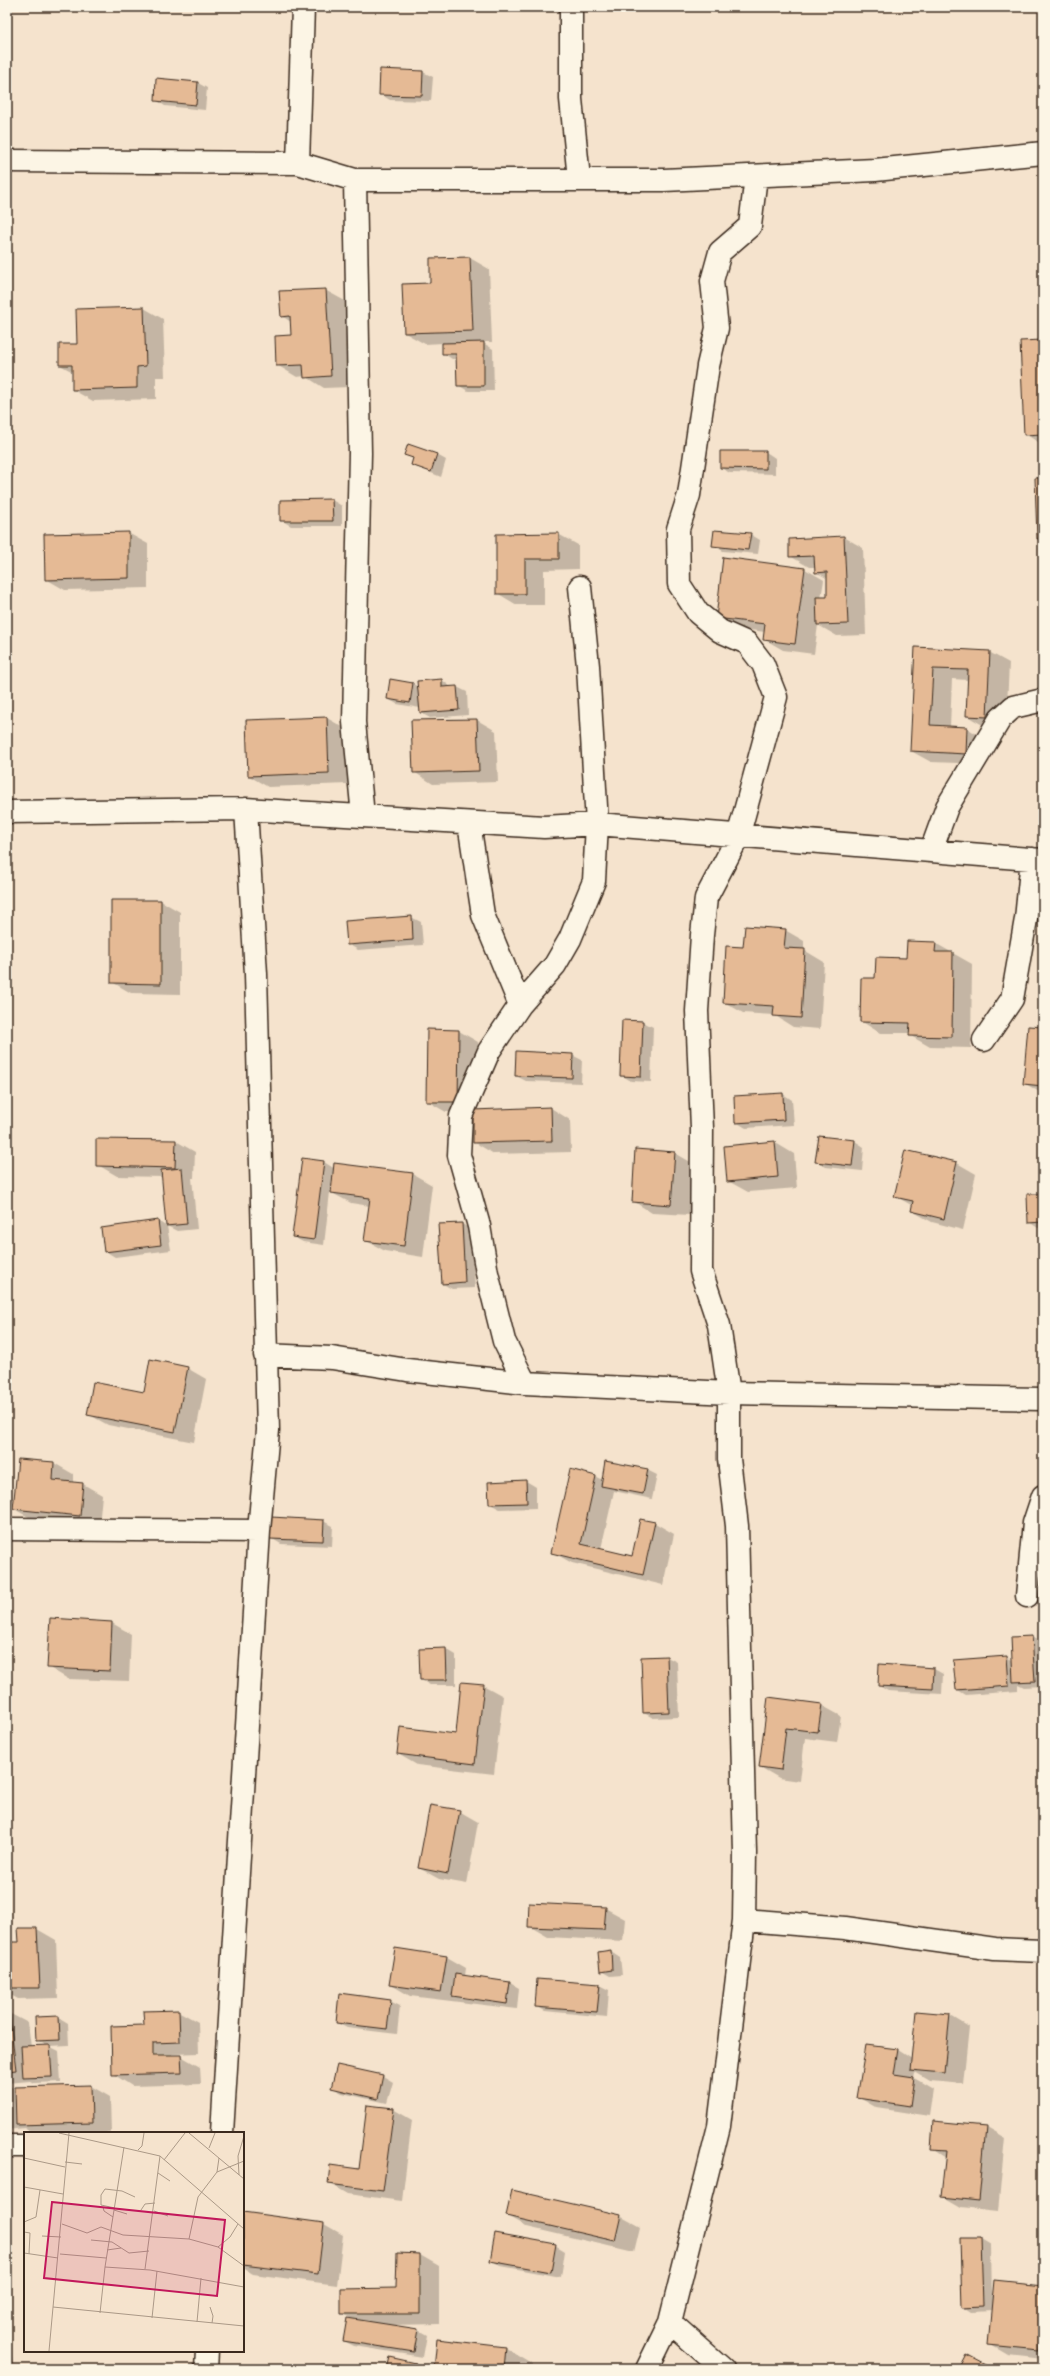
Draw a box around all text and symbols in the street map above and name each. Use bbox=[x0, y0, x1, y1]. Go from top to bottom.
inset map bbox=[24, 2132, 244, 2352]

